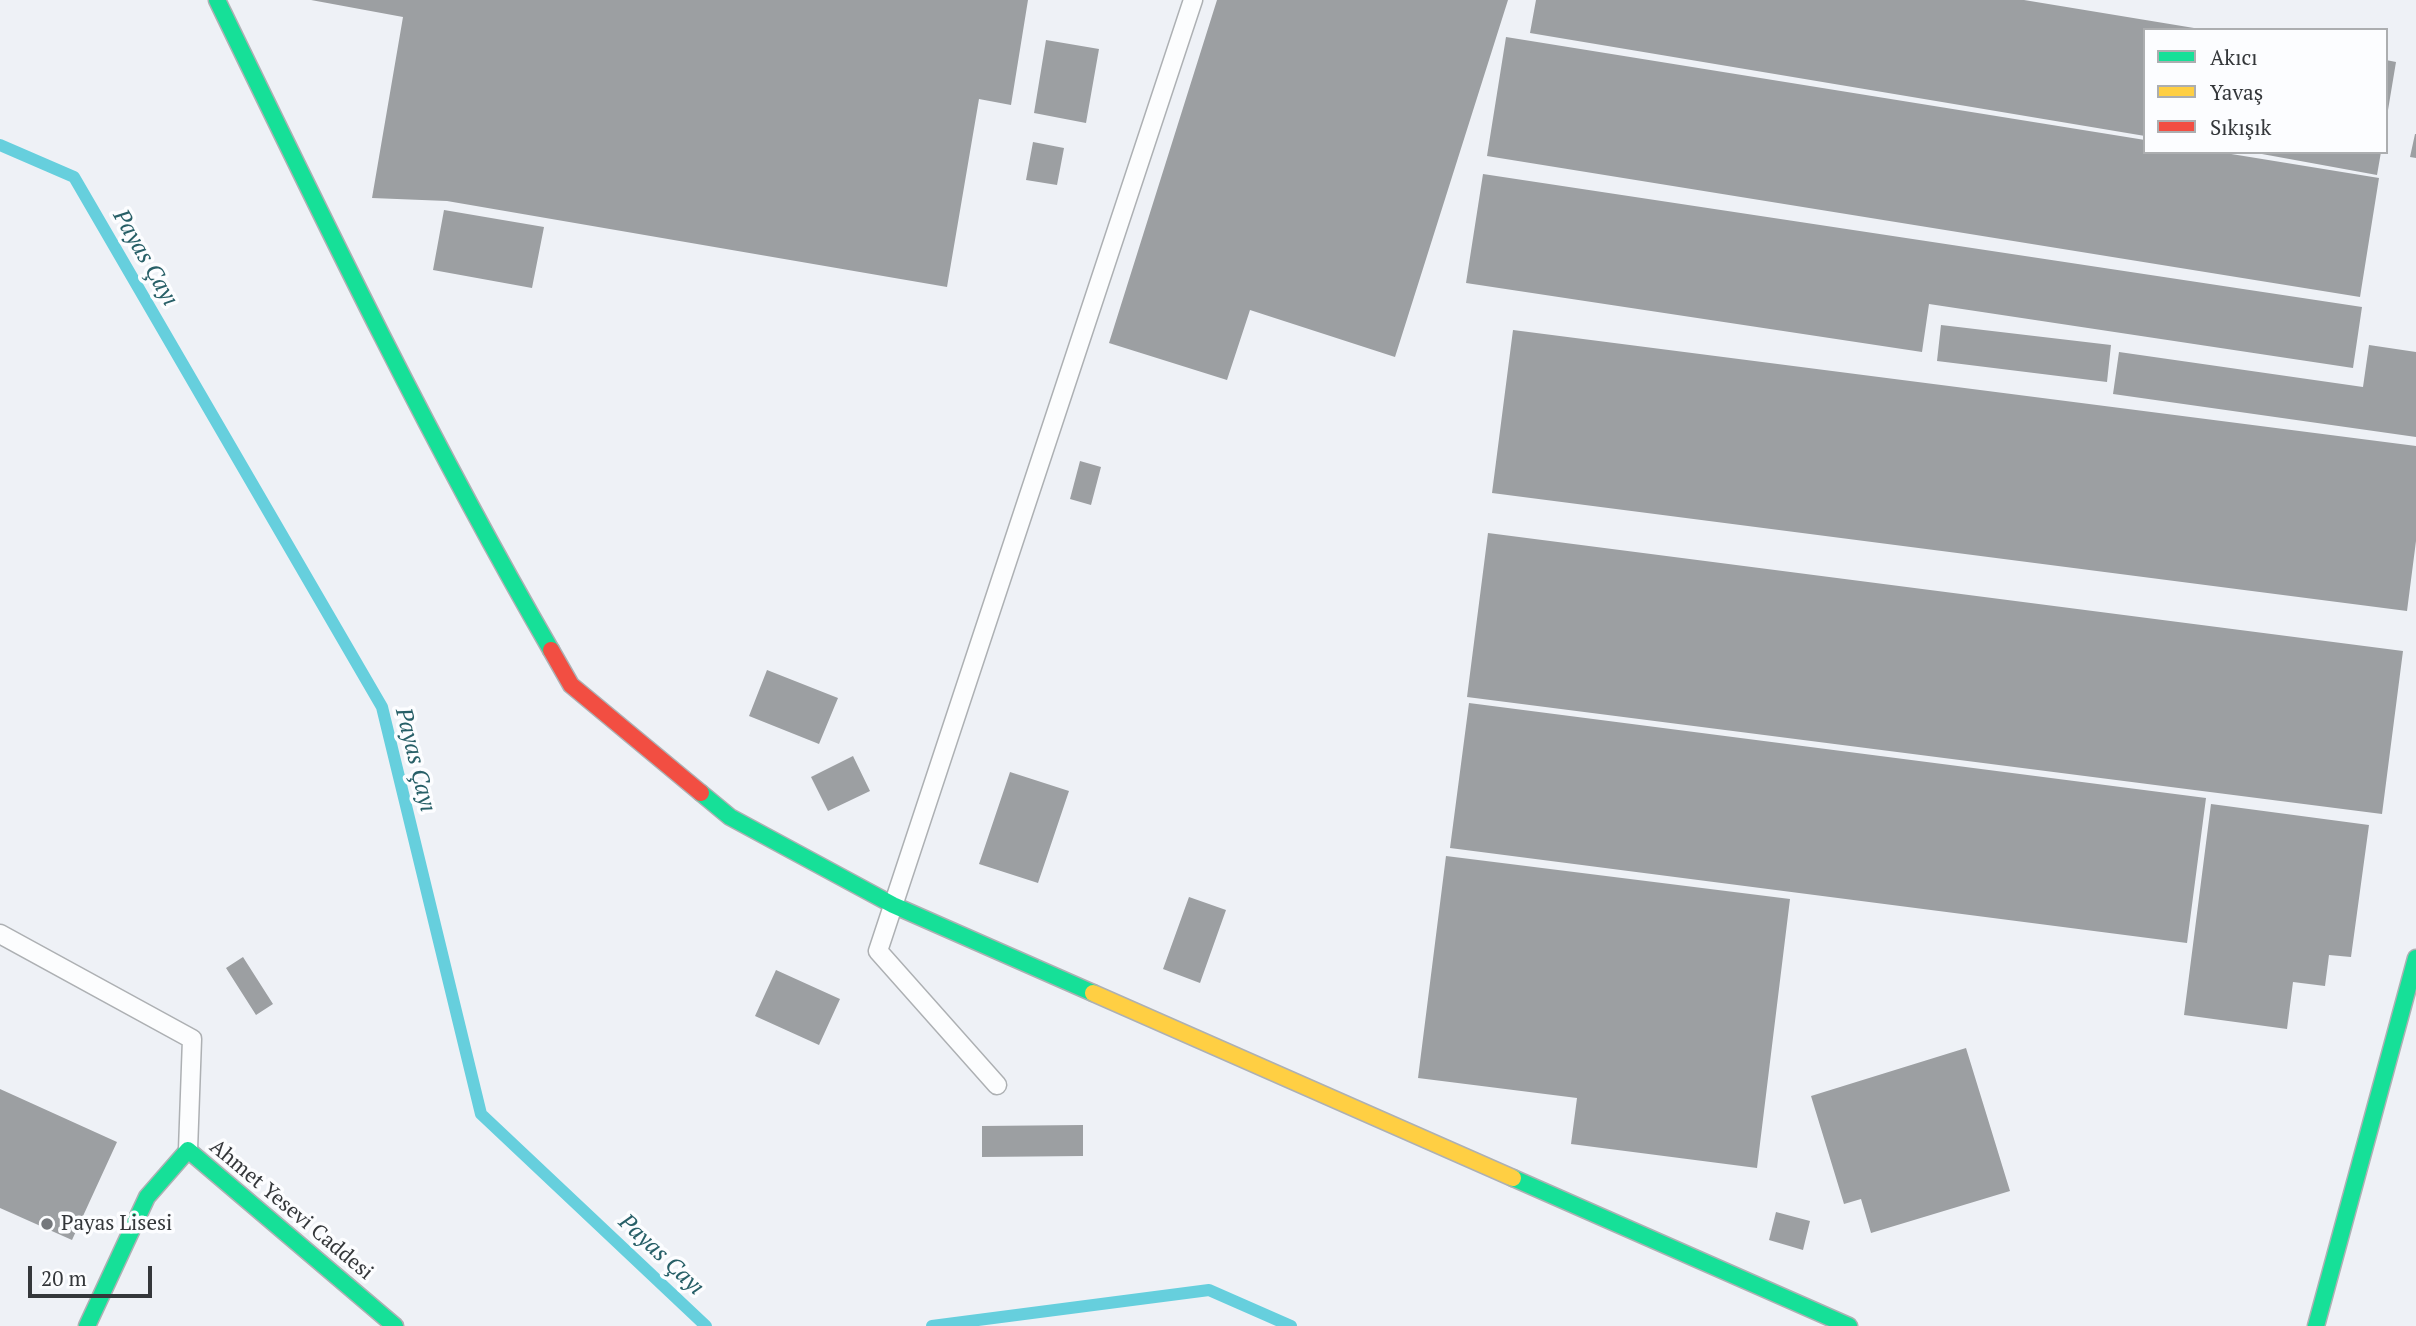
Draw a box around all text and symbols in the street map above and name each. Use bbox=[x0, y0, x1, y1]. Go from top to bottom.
legend bbox=[2143, 28, 2388, 154]
text: Akıcı bbox=[2210, 43, 2258, 71]
text: Yavaş bbox=[2210, 78, 2263, 106]
text: Sıkışık bbox=[2210, 113, 2271, 141]
water label: Payas Çayı bbox=[106, 205, 184, 311]
water label: Payas Çayı bbox=[389, 705, 441, 815]
street label: Ahmet Yesevi Caddesi bbox=[204, 1134, 378, 1286]
water label: Payas Çayı bbox=[613, 1209, 709, 1301]
place label: Payas Lisesi bbox=[61, 1211, 172, 1237]
marker: Payas Lisesi bbox=[39, 1216, 55, 1232]
scale bar bbox=[32, 1252, 156, 1296]
text: 20 m bbox=[41, 1264, 87, 1292]

